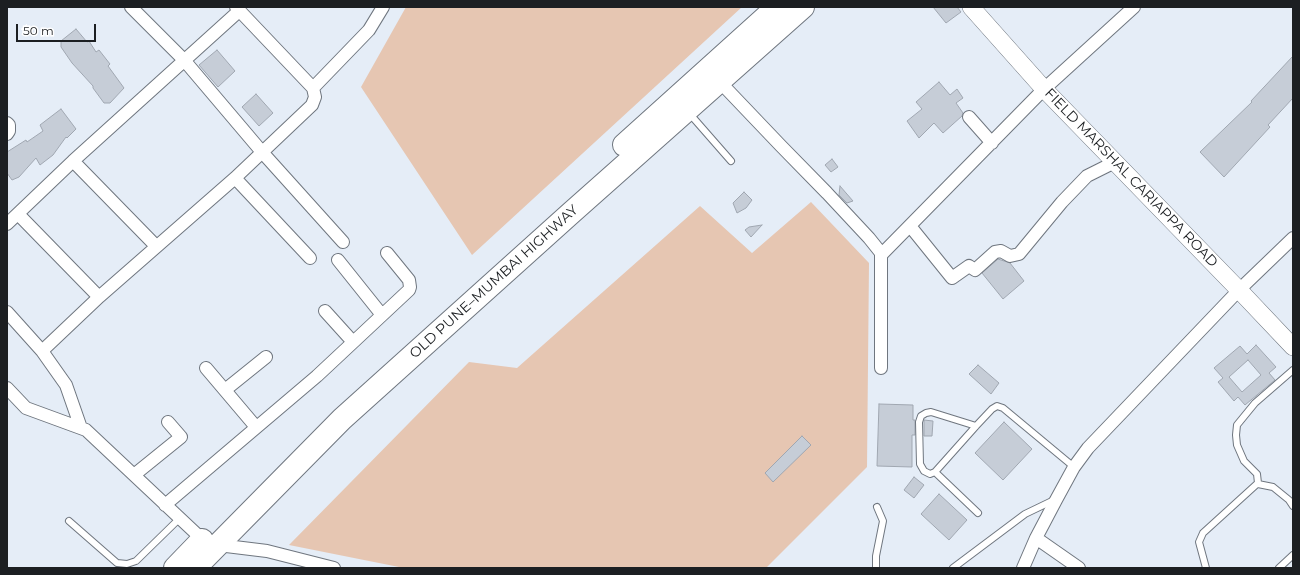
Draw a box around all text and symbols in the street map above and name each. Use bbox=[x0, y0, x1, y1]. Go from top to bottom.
scale bar bbox=[18, 16, 98, 42]
text: 50 m bbox=[23, 23, 54, 38]
street label: FIELD MARSHAL CARIAPPA ROAD bbox=[1041, 85, 1221, 271]
street label: OLD PUNE–MUMBAI HIGHWAY bbox=[406, 202, 582, 362]

